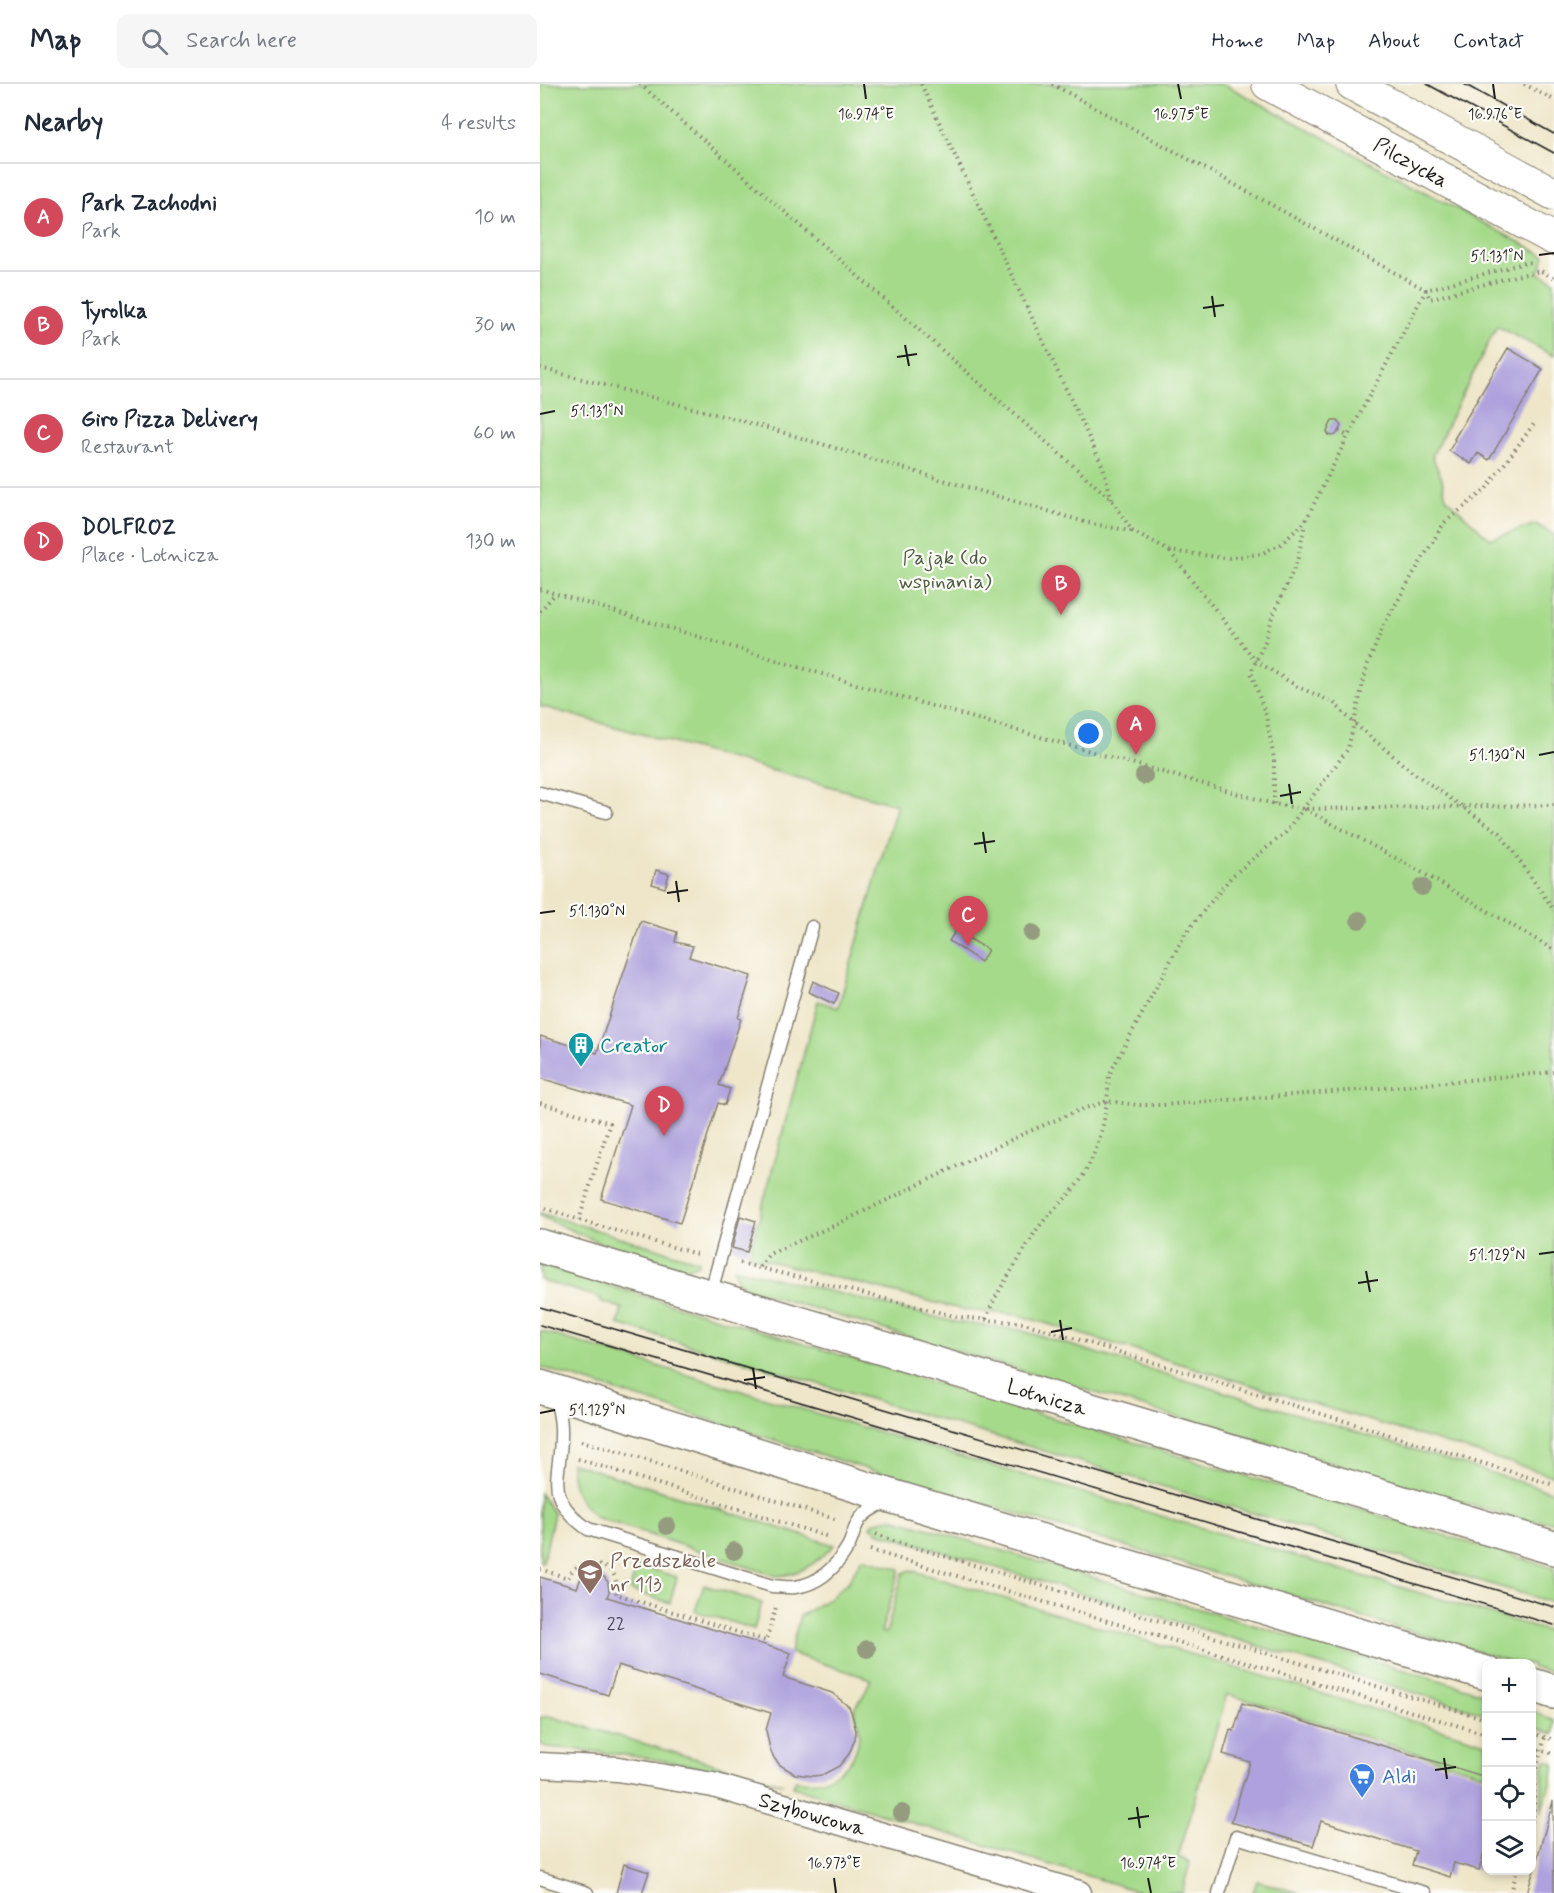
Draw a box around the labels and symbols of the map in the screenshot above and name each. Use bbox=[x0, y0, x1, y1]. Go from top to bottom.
text: 16.974°E bbox=[838, 105, 894, 125]
text: 16.975°E bbox=[1153, 105, 1209, 125]
text: 16.976°E bbox=[1468, 105, 1522, 125]
street label: Pilczycka bbox=[1368, 131, 1453, 195]
text: 51.131°N bbox=[1471, 247, 1523, 267]
text: 51.131°N bbox=[571, 402, 623, 422]
park label: Pająk (do wspinania) bbox=[898, 544, 992, 596]
pin: B bbox=[1042, 566, 1080, 615]
pin: A bbox=[1116, 706, 1156, 755]
your location bbox=[1074, 719, 1103, 748]
text: 51.130°N bbox=[1469, 746, 1525, 766]
pin: C bbox=[948, 896, 988, 946]
text: 51.130°N bbox=[569, 902, 625, 922]
building icon: Creator bbox=[566, 1030, 596, 1068]
place label: Creator bbox=[600, 1032, 668, 1060]
pin: D bbox=[644, 1086, 684, 1136]
text: 51.129°N bbox=[1469, 1246, 1525, 1266]
street label: Lotnicza bbox=[1003, 1373, 1090, 1423]
text: 51.129°N bbox=[569, 1401, 625, 1421]
place label: Przedszkole nr 113 bbox=[610, 1547, 716, 1599]
school or university icon: Przedszkole nr 113 bbox=[575, 1557, 605, 1595]
house number: 22 bbox=[607, 1612, 625, 1636]
supermarket icon: Aldi bbox=[1347, 1761, 1377, 1799]
place label: Aldi bbox=[1382, 1763, 1416, 1791]
street label: Szybowcowa bbox=[755, 1786, 869, 1844]
text: 16.973°E bbox=[807, 1854, 861, 1874]
text: 16.974°E bbox=[1120, 1854, 1176, 1874]

